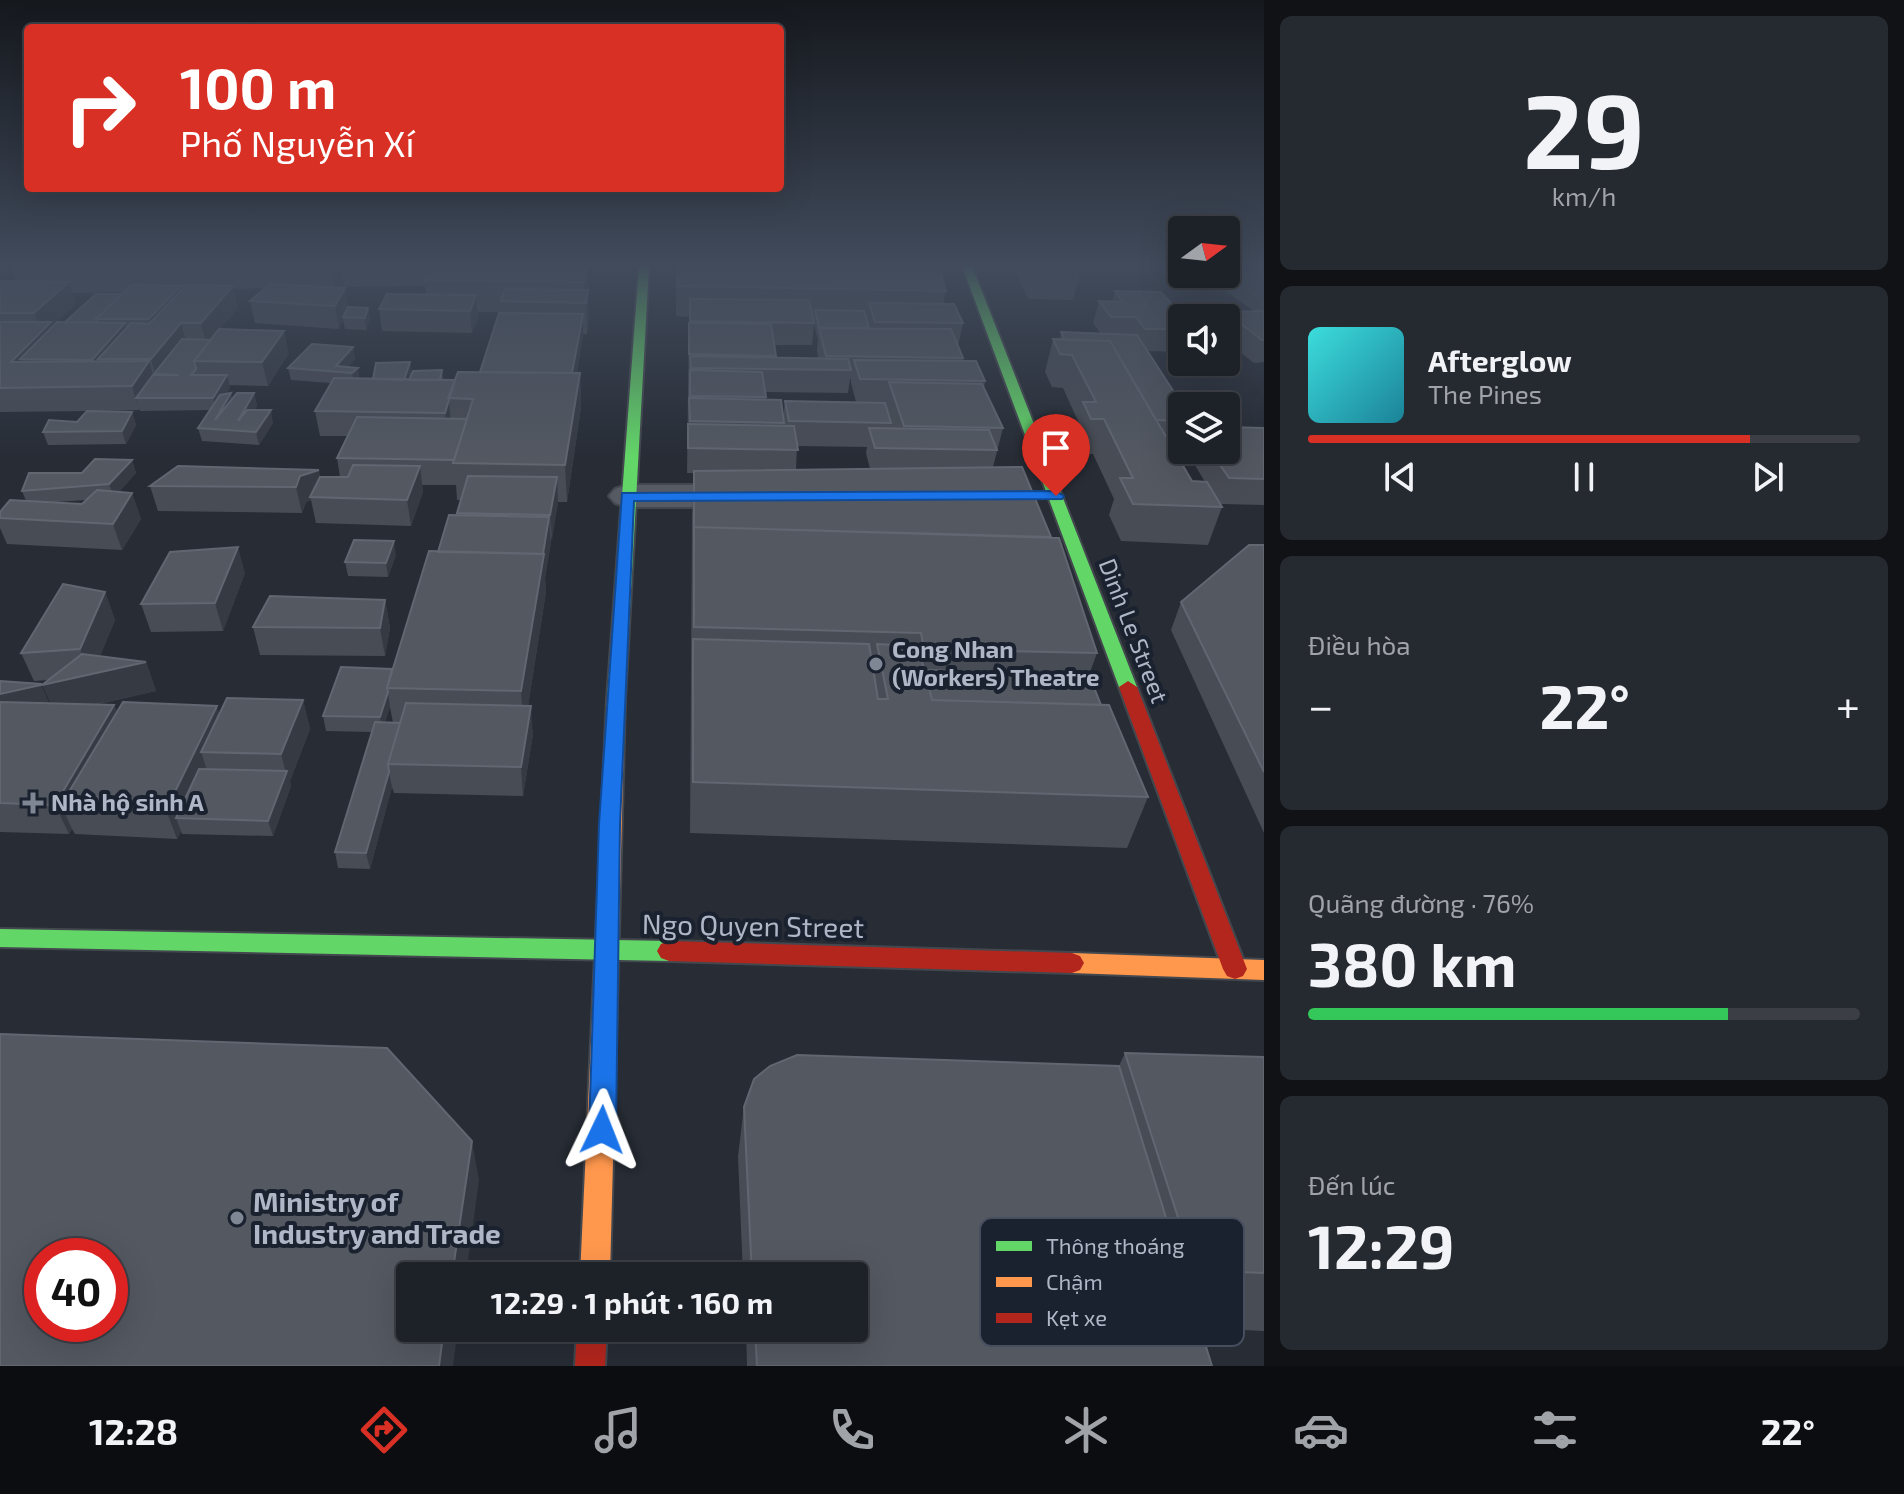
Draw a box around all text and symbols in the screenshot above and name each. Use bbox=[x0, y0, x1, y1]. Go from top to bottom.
text: 100 m bbox=[180, 53, 336, 120]
icon: right bbox=[48, 56, 152, 160]
text: 29 bbox=[1523, 65, 1645, 190]
text: Phố Nguyễn Xí bbox=[180, 121, 415, 164]
text: km/h bbox=[1552, 180, 1616, 211]
north arrow bbox=[1168, 216, 1240, 288]
map controls bbox=[1168, 216, 1240, 464]
button: sound bbox=[1168, 304, 1240, 376]
text: Afterglow bbox=[1428, 342, 1572, 378]
text: The Pines bbox=[1428, 378, 1542, 409]
button: layers bbox=[1168, 392, 1240, 464]
pin bbox=[1022, 414, 1090, 496]
icon: arrive bbox=[1034, 426, 1078, 470]
icon: previous bbox=[1378, 455, 1422, 499]
icon: pause bbox=[1562, 455, 1606, 499]
icon: next bbox=[1746, 455, 1790, 499]
street label: Dinh Le Street bbox=[1094, 554, 1175, 707]
text: Điều hòa bbox=[1308, 629, 1411, 660]
place label: Cong Nhan (Workers) Theatre bbox=[892, 634, 1100, 691]
marker: Cong Nhan (Workers) Theatre bbox=[867, 655, 885, 673]
text: 22° bbox=[1540, 669, 1630, 741]
text: − bbox=[1308, 678, 1334, 731]
text: + bbox=[1836, 678, 1860, 731]
place label: Nhà hộ sinh A bbox=[51, 787, 204, 816]
marker: Nhà hộ sinh A bbox=[22, 792, 44, 814]
text: Quãng đường · 76% bbox=[1308, 887, 1534, 918]
street label: Ngo Quyen Street bbox=[642, 906, 864, 944]
text: 380 km bbox=[1308, 927, 1517, 999]
position arrow bbox=[560, 1088, 644, 1172]
text: Đến lúc bbox=[1308, 1169, 1396, 1200]
place label: Ministry of Industry and Trade bbox=[253, 1184, 501, 1250]
marker: Ministry of Industry and Trade bbox=[228, 1209, 246, 1227]
text: 12:29 bbox=[1308, 1209, 1454, 1281]
legend bbox=[980, 1218, 1244, 1346]
text: Thông thoáng bbox=[1046, 1232, 1184, 1258]
speed limit sign: 40 bbox=[24, 1238, 128, 1342]
text: Chậm bbox=[1046, 1268, 1103, 1294]
text: 12:29 · 1 phút · 160 m bbox=[491, 1284, 773, 1320]
text: Kẹt xe bbox=[1046, 1304, 1107, 1330]
icon: directions bbox=[356, 1402, 412, 1458]
icon: music bbox=[590, 1402, 646, 1458]
icon: phone bbox=[824, 1402, 880, 1458]
icon: climate bbox=[1058, 1402, 1114, 1458]
icon: car bbox=[1293, 1402, 1349, 1458]
icon: filters bbox=[1527, 1402, 1583, 1458]
text: 12:28 bbox=[89, 1409, 178, 1452]
text: 22° bbox=[1761, 1409, 1815, 1452]

